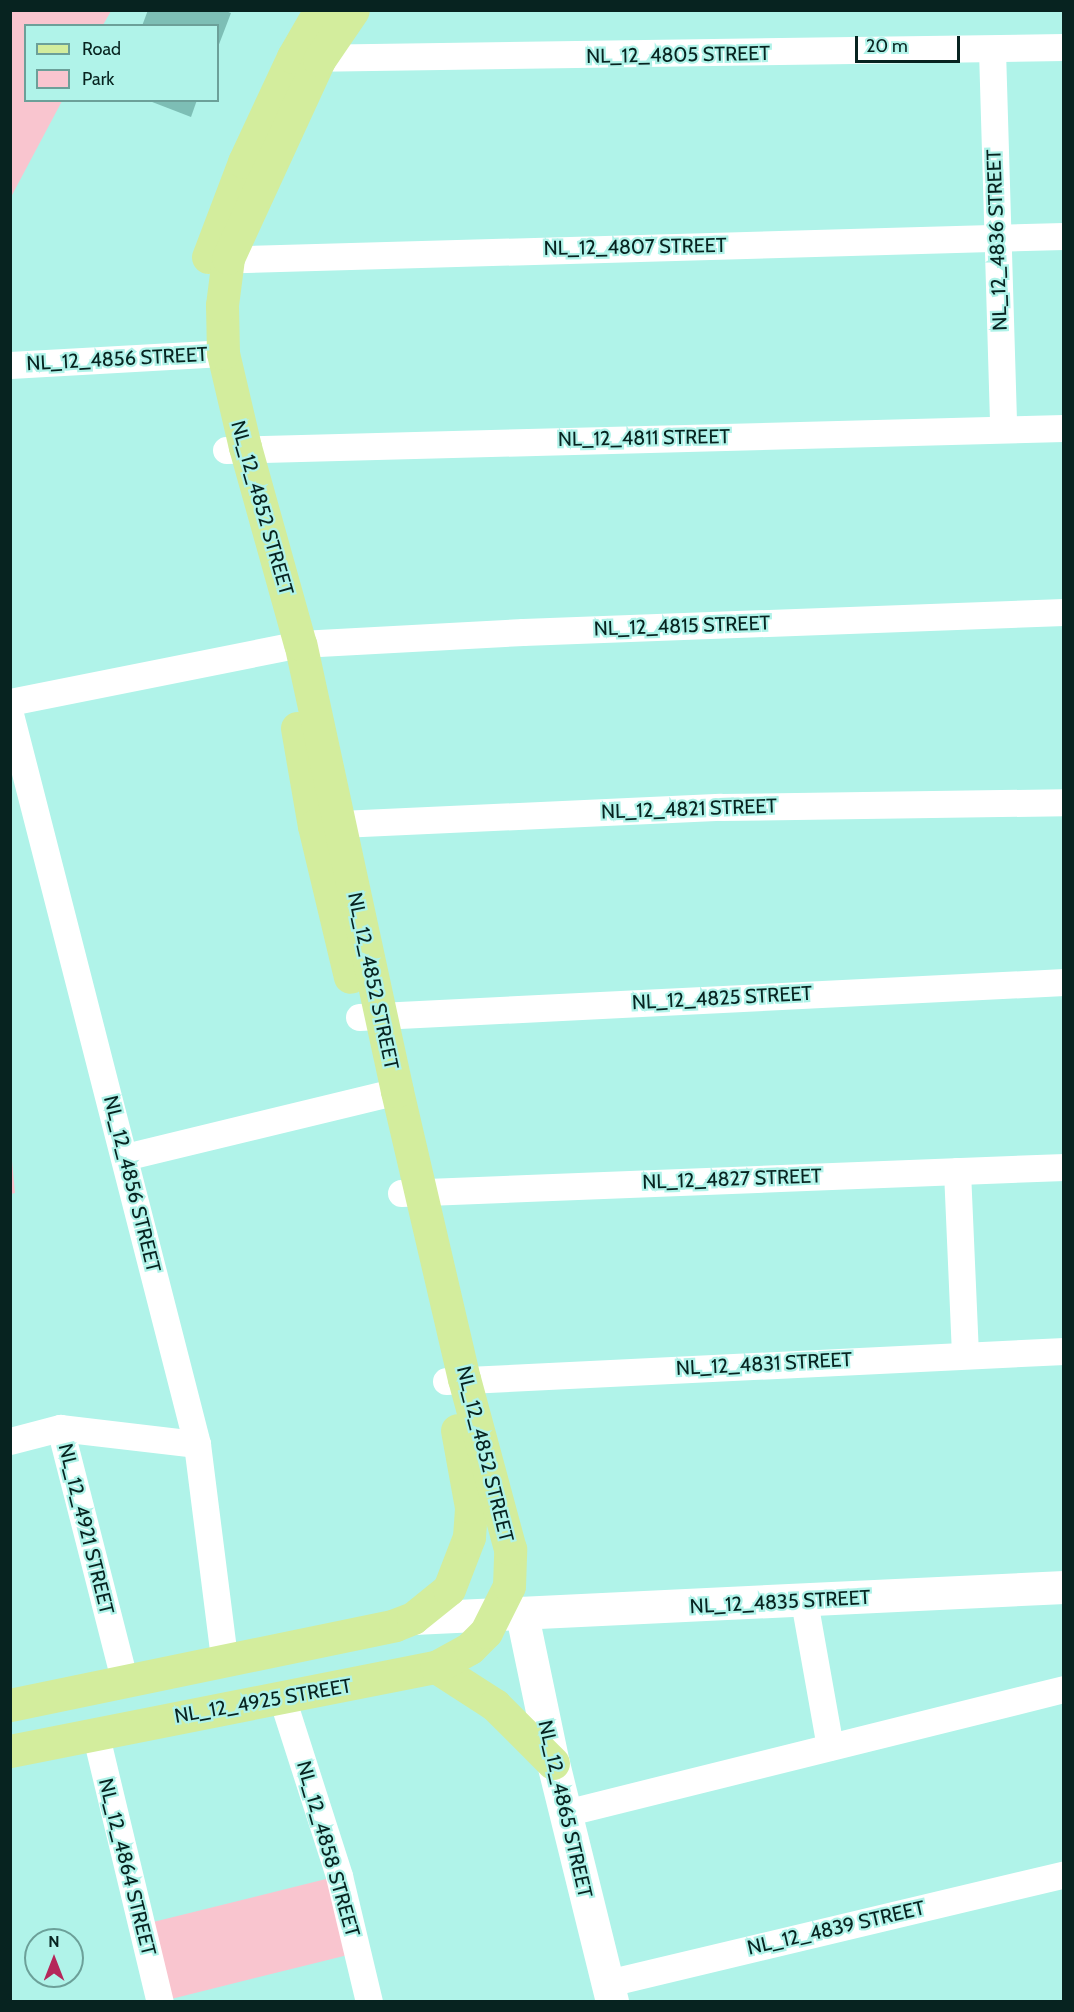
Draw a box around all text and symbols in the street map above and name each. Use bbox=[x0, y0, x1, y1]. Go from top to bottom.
legend bbox=[24, 24, 219, 102]
scale bar bbox=[858, 24, 963, 62]
text: 20 m bbox=[866, 35, 908, 57]
text: Road bbox=[82, 38, 121, 60]
street label: NL_12_4805 STREET bbox=[586, 41, 770, 69]
text: Park bbox=[82, 68, 114, 90]
street label: NL_12_4836 STREET bbox=[982, 149, 1012, 331]
street label: NL_12_4807 STREET bbox=[543, 233, 727, 261]
street label: NL_12_4856 STREET bbox=[26, 342, 208, 376]
street label: NL_12_4852 STREET bbox=[226, 418, 298, 598]
street label: NL_12_4811 STREET bbox=[558, 424, 730, 452]
street label: NL_12_4815 STREET bbox=[593, 611, 771, 641]
street label: NL_12_4821 STREET bbox=[601, 794, 777, 824]
street label: NL_12_4852 STREET bbox=[343, 890, 403, 1072]
street label: NL_12_4825 STREET bbox=[631, 981, 813, 1015]
street label: NL_12_4856 STREET bbox=[98, 1093, 166, 1275]
street label: NL_12_4827 STREET bbox=[642, 1164, 822, 1194]
street label: NL_12_4831 STREET bbox=[675, 1347, 853, 1381]
street label: NL_12_4852 STREET bbox=[452, 1364, 518, 1544]
street label: NL_12_4921 STREET bbox=[53, 1441, 119, 1617]
street label: NL_12_4835 STREET bbox=[689, 1585, 871, 1619]
street label: NL_12_4925 STREET bbox=[172, 1674, 354, 1728]
street label: NL_12_4865 STREET bbox=[533, 1718, 597, 1900]
street label: NL_12_4858 STREET bbox=[291, 1758, 365, 1940]
street label: NL_12_4864 STREET bbox=[93, 1776, 161, 1958]
street label: NL_12_4839 STREET bbox=[745, 1896, 927, 1960]
north arrow bbox=[24, 1928, 84, 1988]
text: N bbox=[48, 1932, 60, 1951]

